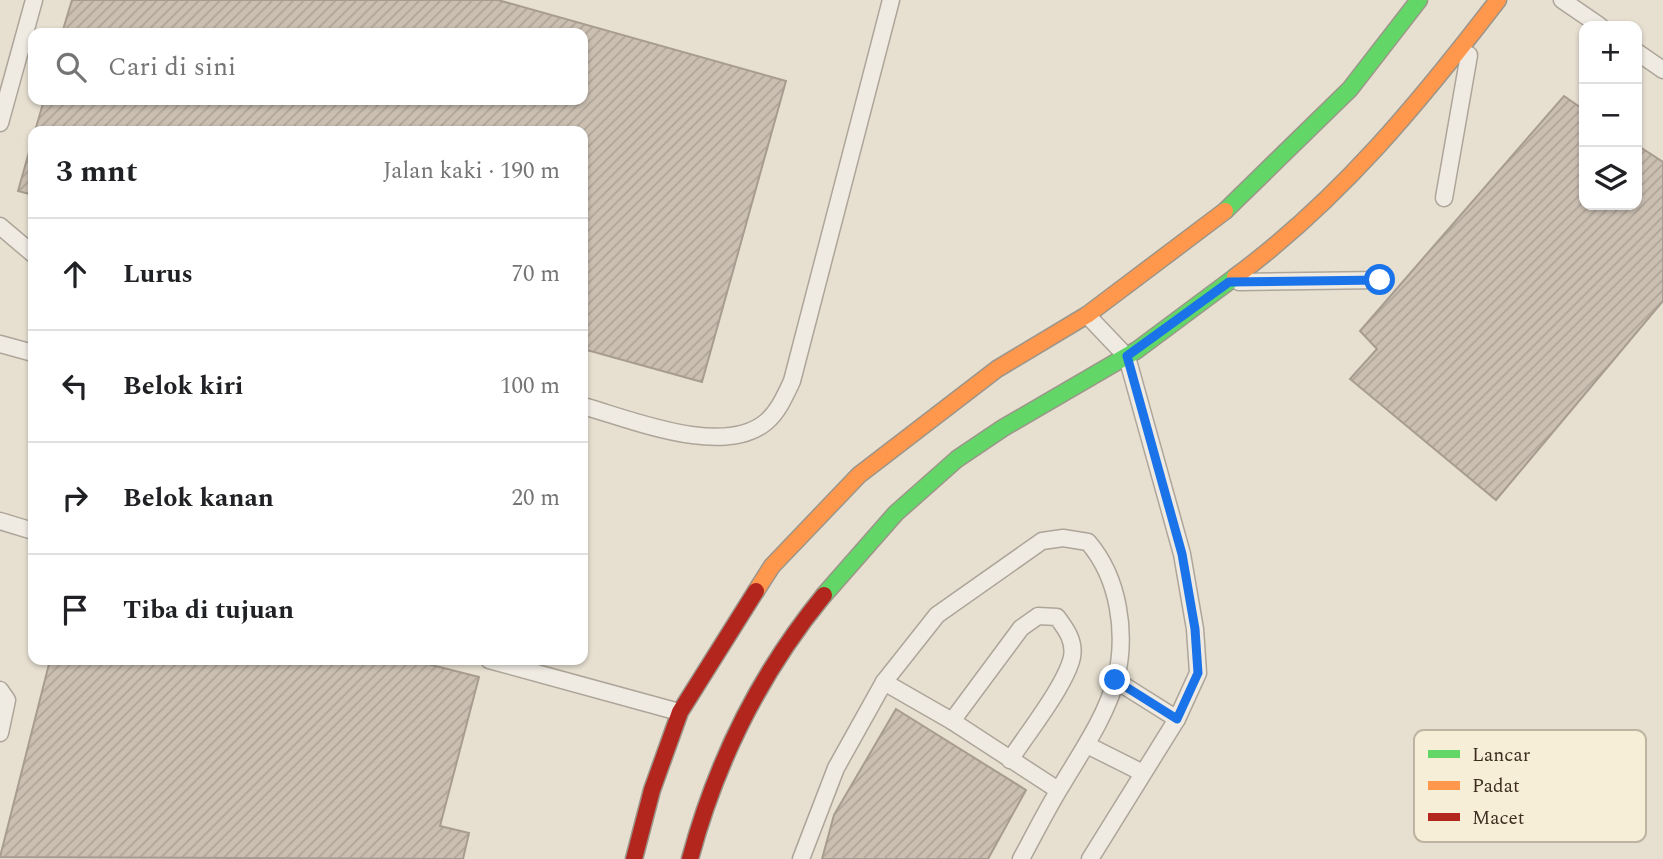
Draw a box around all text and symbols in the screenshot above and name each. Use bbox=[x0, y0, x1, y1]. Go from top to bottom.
map controls bbox=[1579, 21, 1642, 210]
button: + bbox=[1579, 21, 1642, 84]
search box bbox=[28, 28, 588, 105]
text: Cari di sini bbox=[108, 47, 236, 87]
icon: search bbox=[52, 48, 90, 86]
button: − bbox=[1579, 84, 1642, 147]
button: layers bbox=[1579, 147, 1642, 210]
text: 3 mnt bbox=[56, 149, 137, 195]
text: Jalan kaki · 190 m bbox=[383, 154, 560, 189]
text: Lurus bbox=[123, 254, 193, 294]
icon: ahead bbox=[56, 255, 94, 293]
text: 70 m bbox=[511, 257, 560, 292]
route start bbox=[1364, 264, 1395, 295]
text: Belok kiri bbox=[123, 366, 243, 406]
icon: left bbox=[56, 367, 94, 405]
text: 100 m bbox=[500, 369, 560, 404]
text: Belok kanan bbox=[123, 478, 274, 518]
icon: right bbox=[56, 479, 94, 517]
text: 20 m bbox=[511, 481, 560, 516]
text: Tiba di tujuan bbox=[123, 590, 294, 630]
icon: arrive bbox=[56, 591, 94, 629]
route end bbox=[1099, 664, 1130, 695]
legend bbox=[1414, 730, 1646, 842]
text: Lancar bbox=[1472, 741, 1531, 770]
text: Padat bbox=[1472, 772, 1520, 801]
text: Macet bbox=[1472, 804, 1525, 833]

